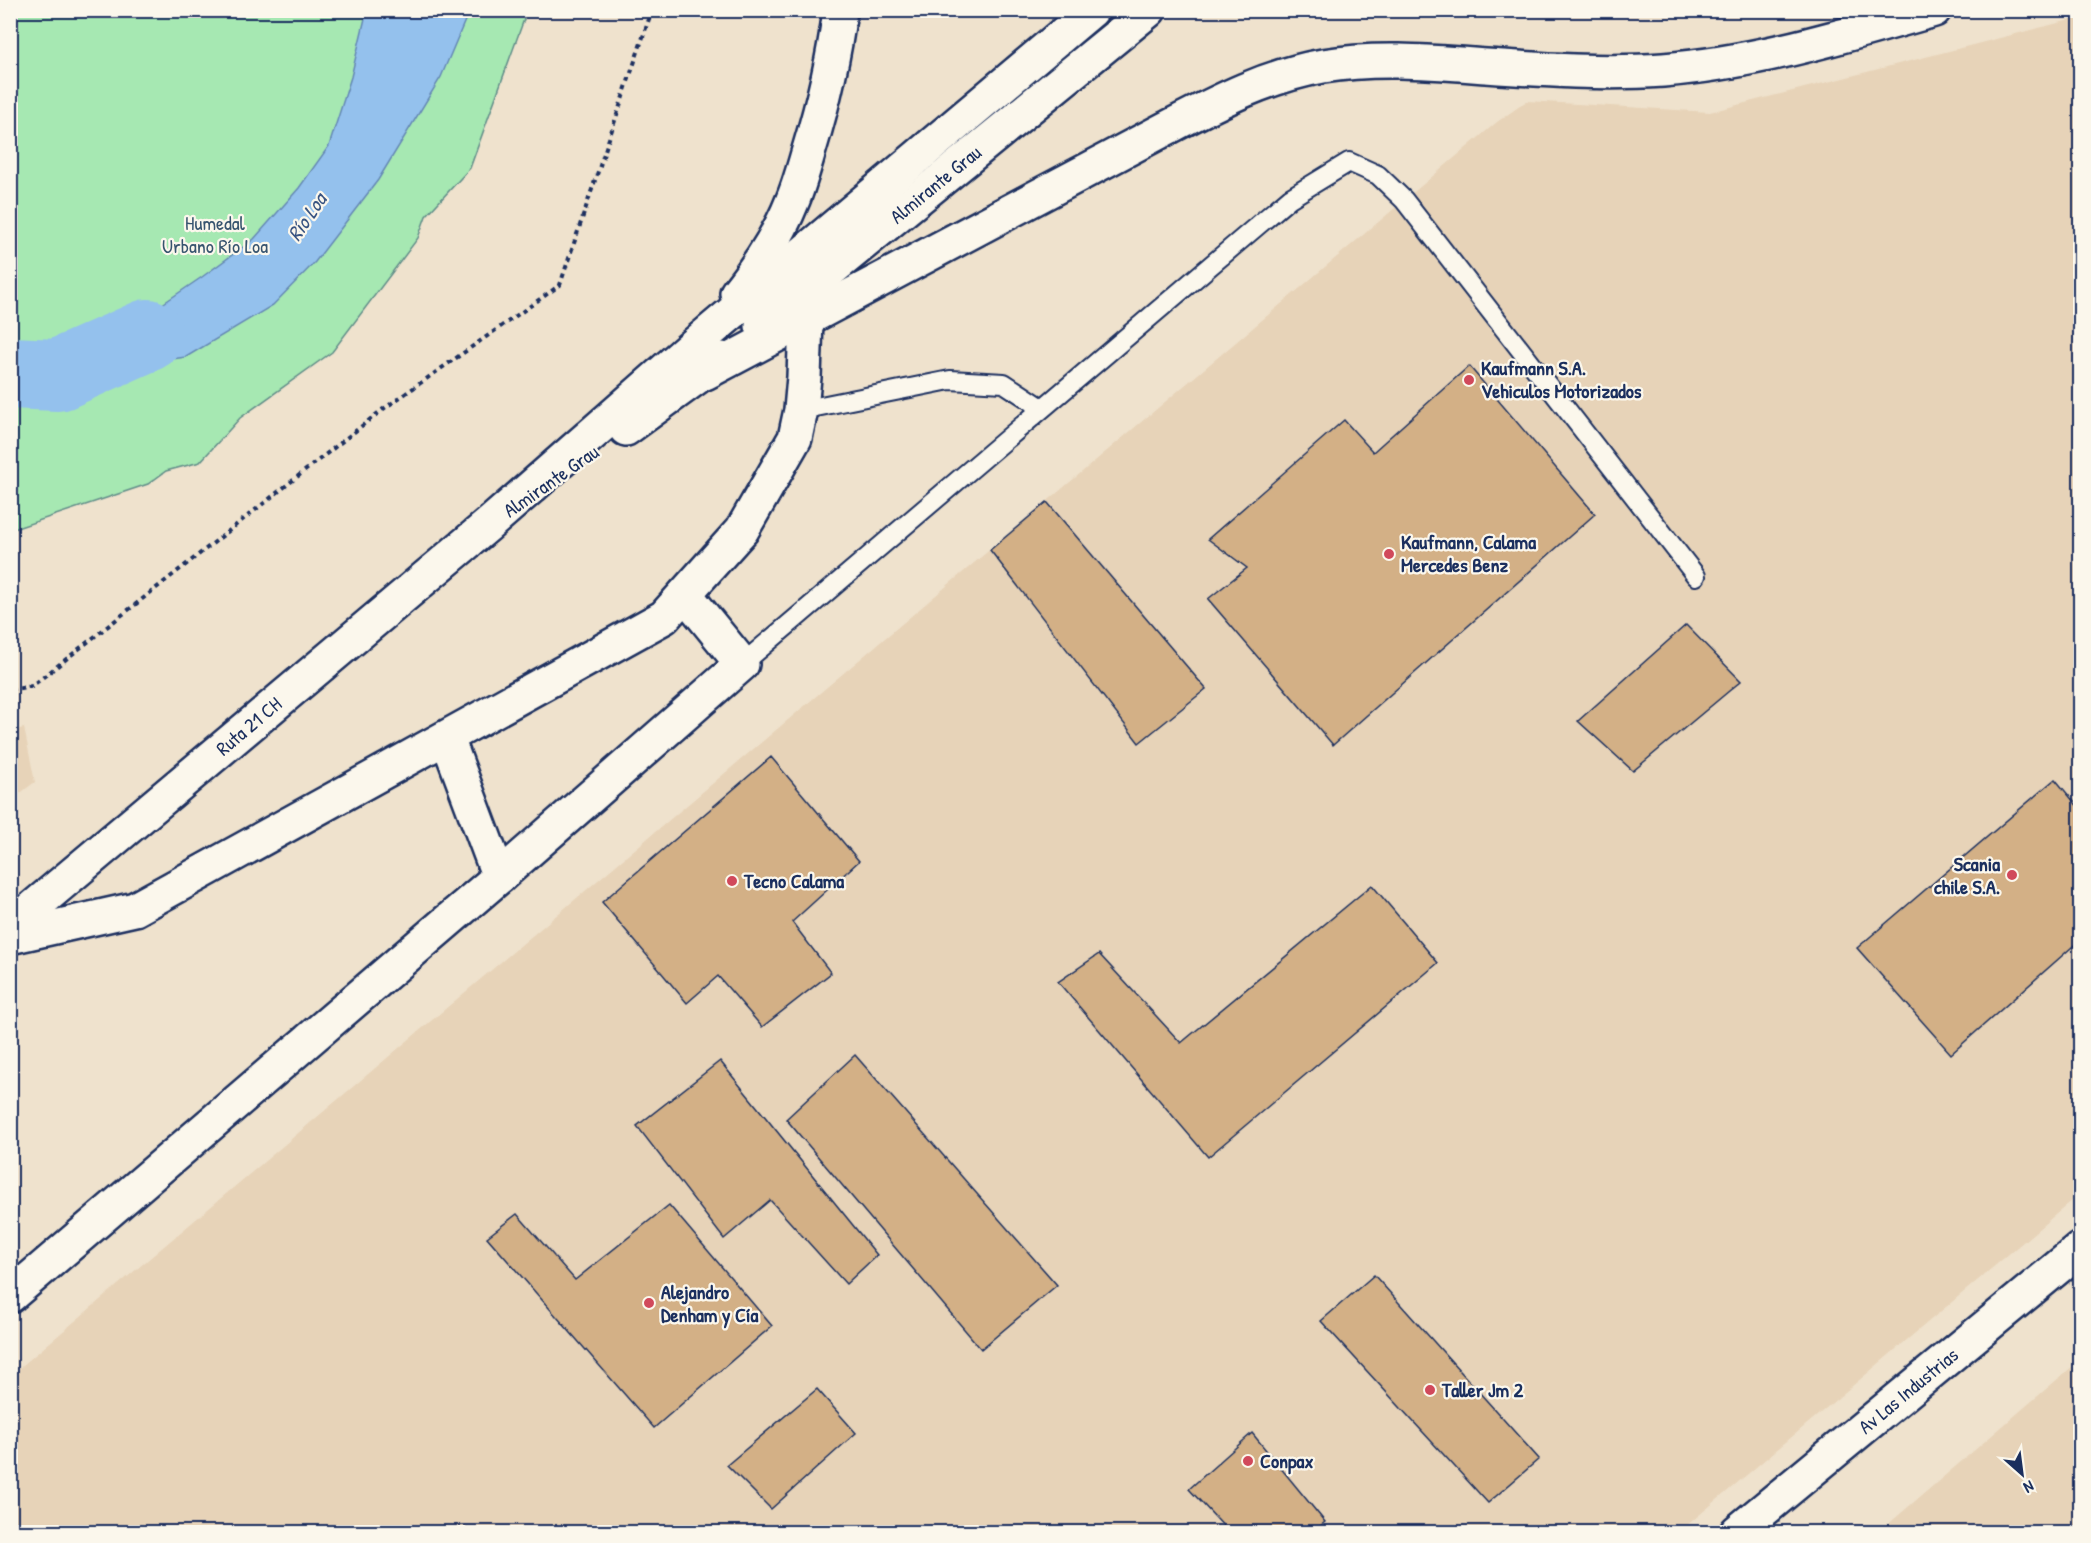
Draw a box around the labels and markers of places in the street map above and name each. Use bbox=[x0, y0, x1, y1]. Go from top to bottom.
place label: Kaufmann S.A. Vehiculos Motorizados bbox=[1481, 354, 1642, 404]
marker: Kaufmann S.A. Vehiculos Motorizados bbox=[1462, 373, 1476, 387]
place label: Kaufmann, Calama Mercedes Benz bbox=[1401, 528, 1536, 578]
marker: Kaufmann, Calama Mercedes Benz bbox=[1382, 547, 1396, 561]
place label: Scania chile S.A. bbox=[1934, 850, 2000, 900]
place label: Tecno Calama bbox=[743, 867, 844, 894]
marker: Scania chile S.A. bbox=[2005, 868, 2019, 882]
marker: Tecno Calama bbox=[725, 874, 739, 888]
place label: Alejandro Denham y Cía bbox=[661, 1278, 758, 1329]
marker: Alejandro Denham y Cía bbox=[642, 1296, 656, 1310]
place label: Taller Jm 2 bbox=[1441, 1376, 1524, 1403]
marker: Taller Jm 2 bbox=[1423, 1383, 1437, 1397]
place label: Conpax bbox=[1260, 1447, 1313, 1475]
marker: Conpax bbox=[1241, 1454, 1255, 1468]

